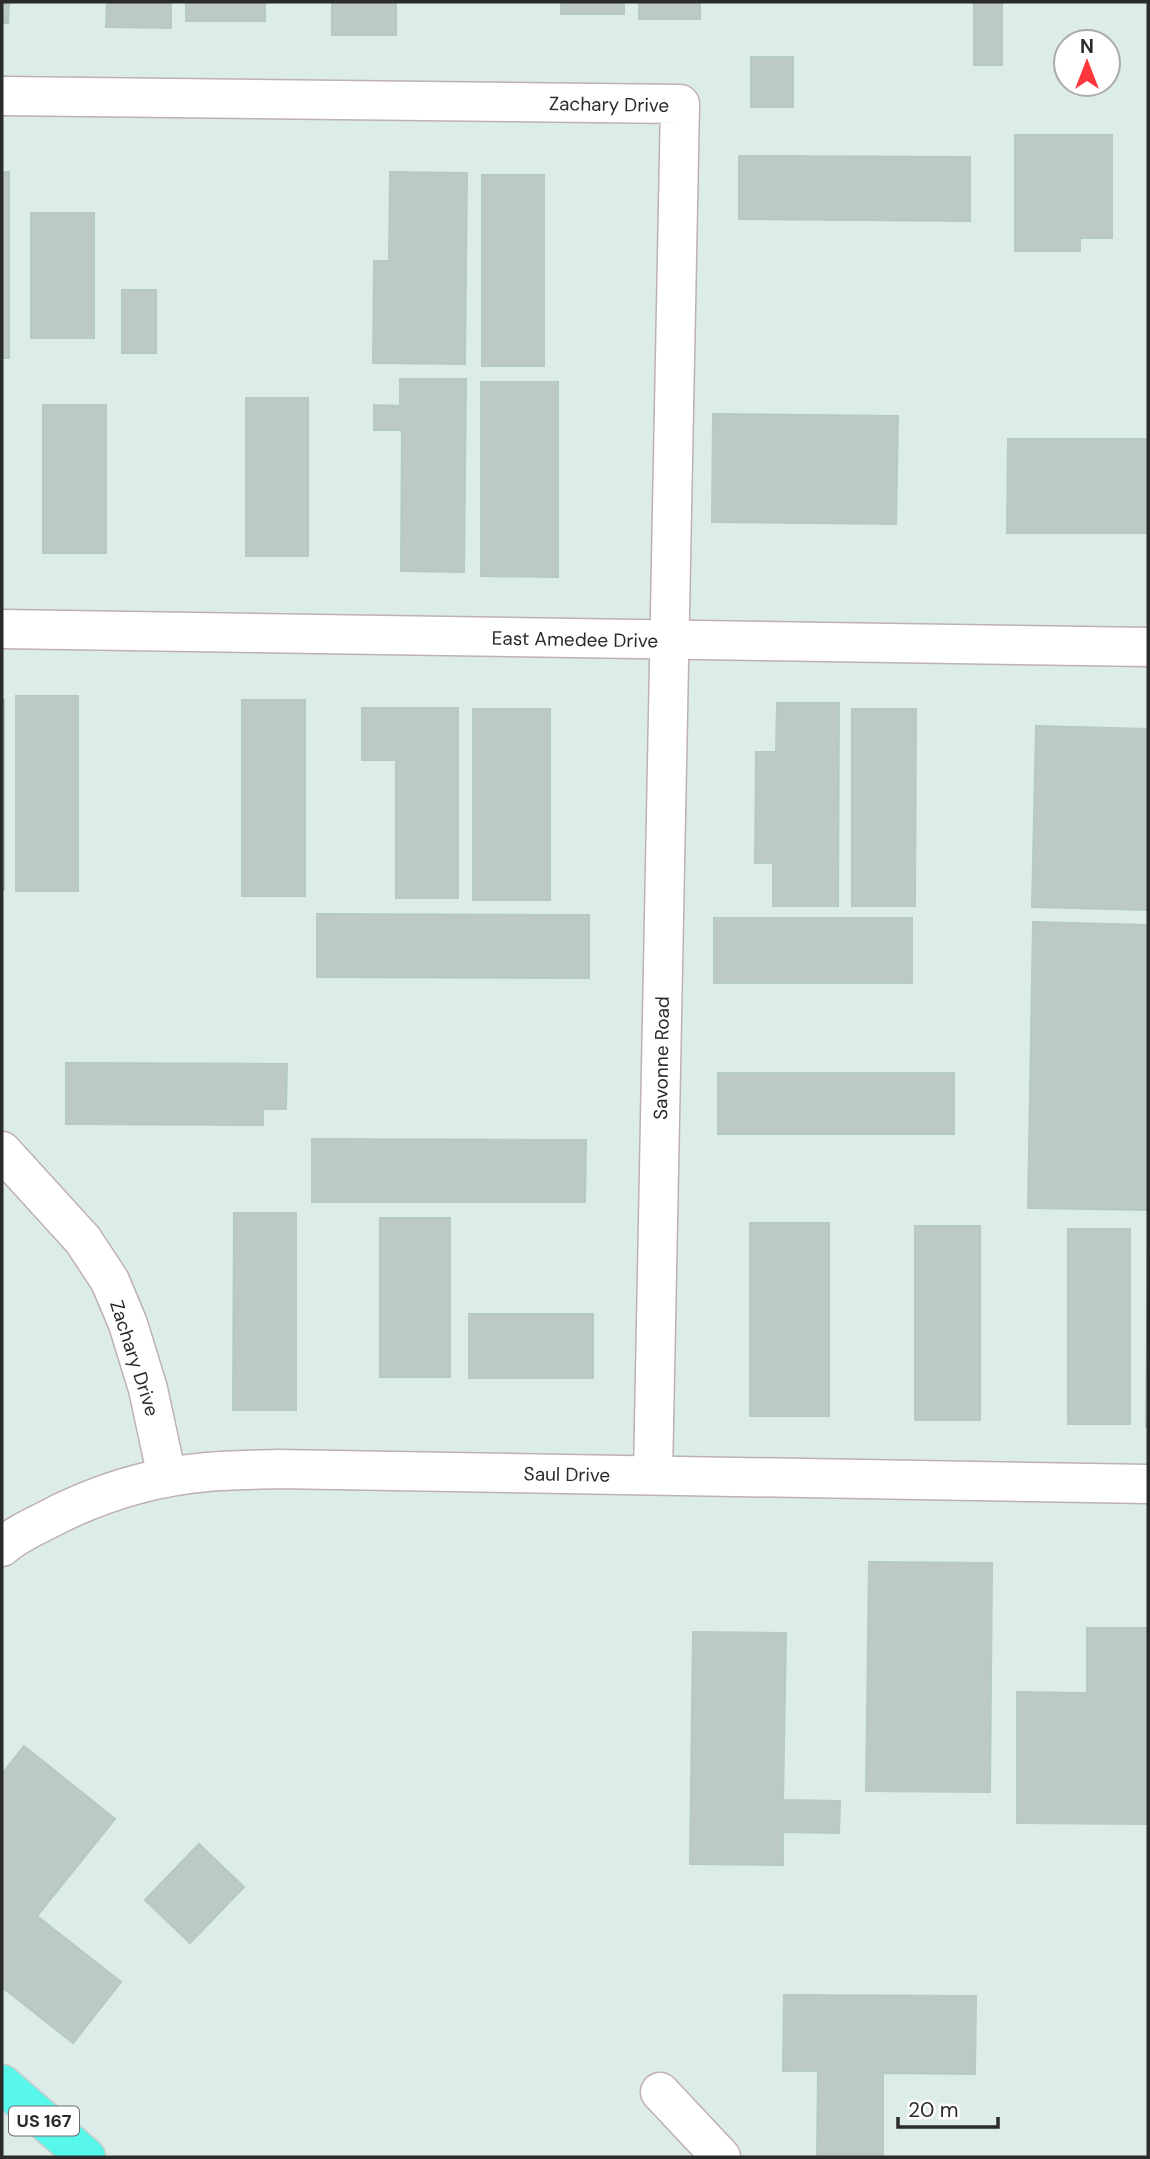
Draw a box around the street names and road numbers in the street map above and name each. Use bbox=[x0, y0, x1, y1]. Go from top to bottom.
street label: Zachary Drive bbox=[549, 91, 669, 118]
street label: East Amedee Drive bbox=[491, 626, 658, 653]
street label: Savonne Road bbox=[648, 996, 675, 1120]
street label: Zachary Drive bbox=[104, 1297, 165, 1419]
street label: Saul Drive bbox=[524, 1461, 610, 1488]
road number: US 167 bbox=[9, 2106, 79, 2136]

